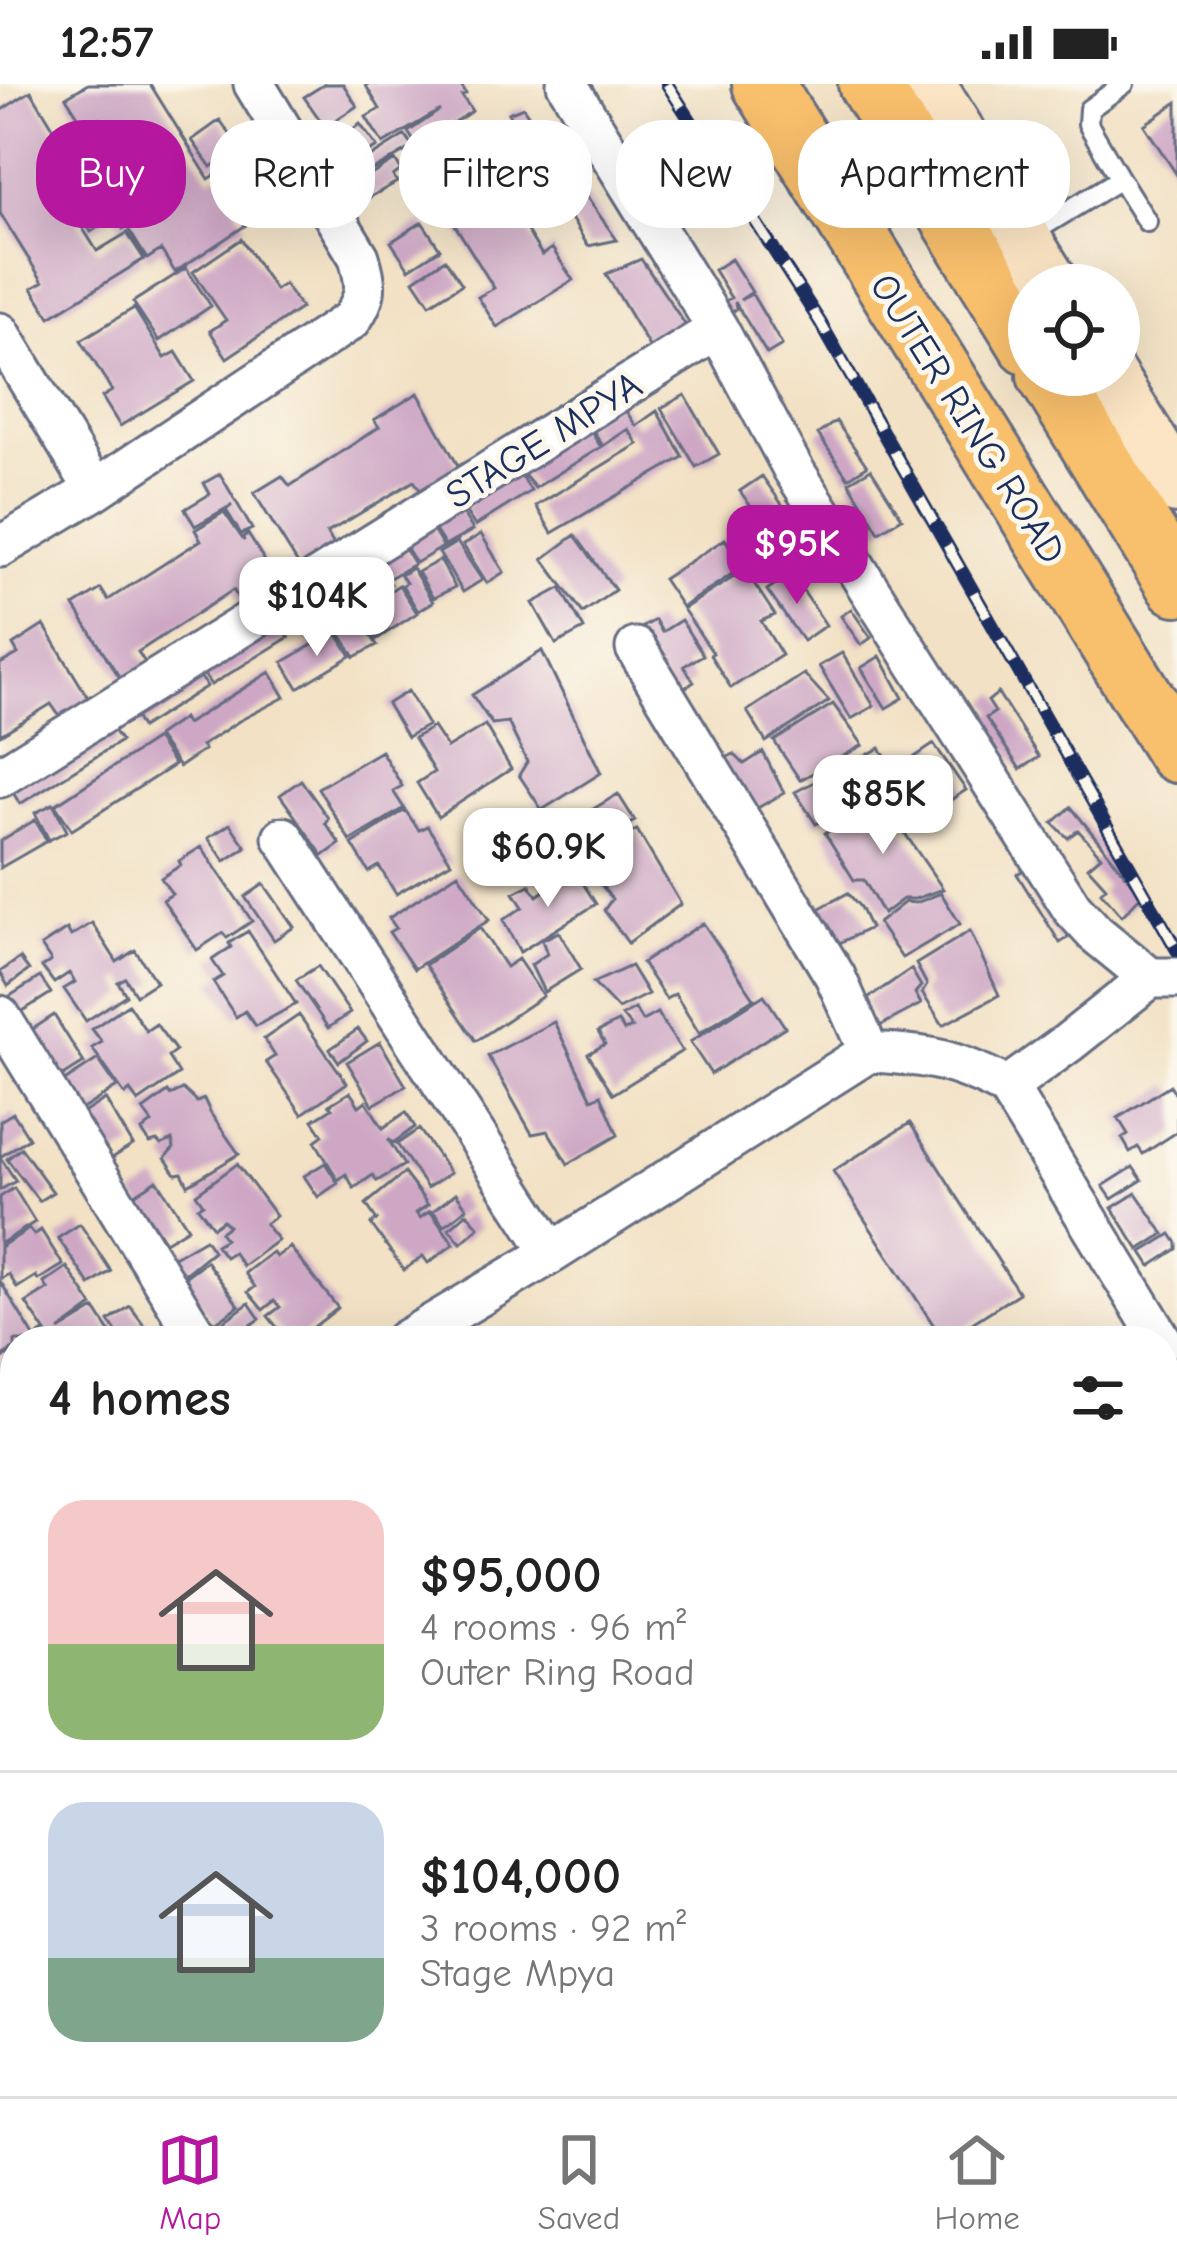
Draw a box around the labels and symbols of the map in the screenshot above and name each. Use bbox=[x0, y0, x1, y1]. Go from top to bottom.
street label: OUTER RING ROAD bbox=[860, 266, 1075, 572]
street label: STAGE MPYA bbox=[438, 362, 650, 518]
pin: $95K bbox=[726, 505, 868, 607]
pin: $104K bbox=[233, 557, 401, 659]
pin: $85K bbox=[812, 755, 954, 857]
pin: $60.9K bbox=[450, 808, 646, 910]

